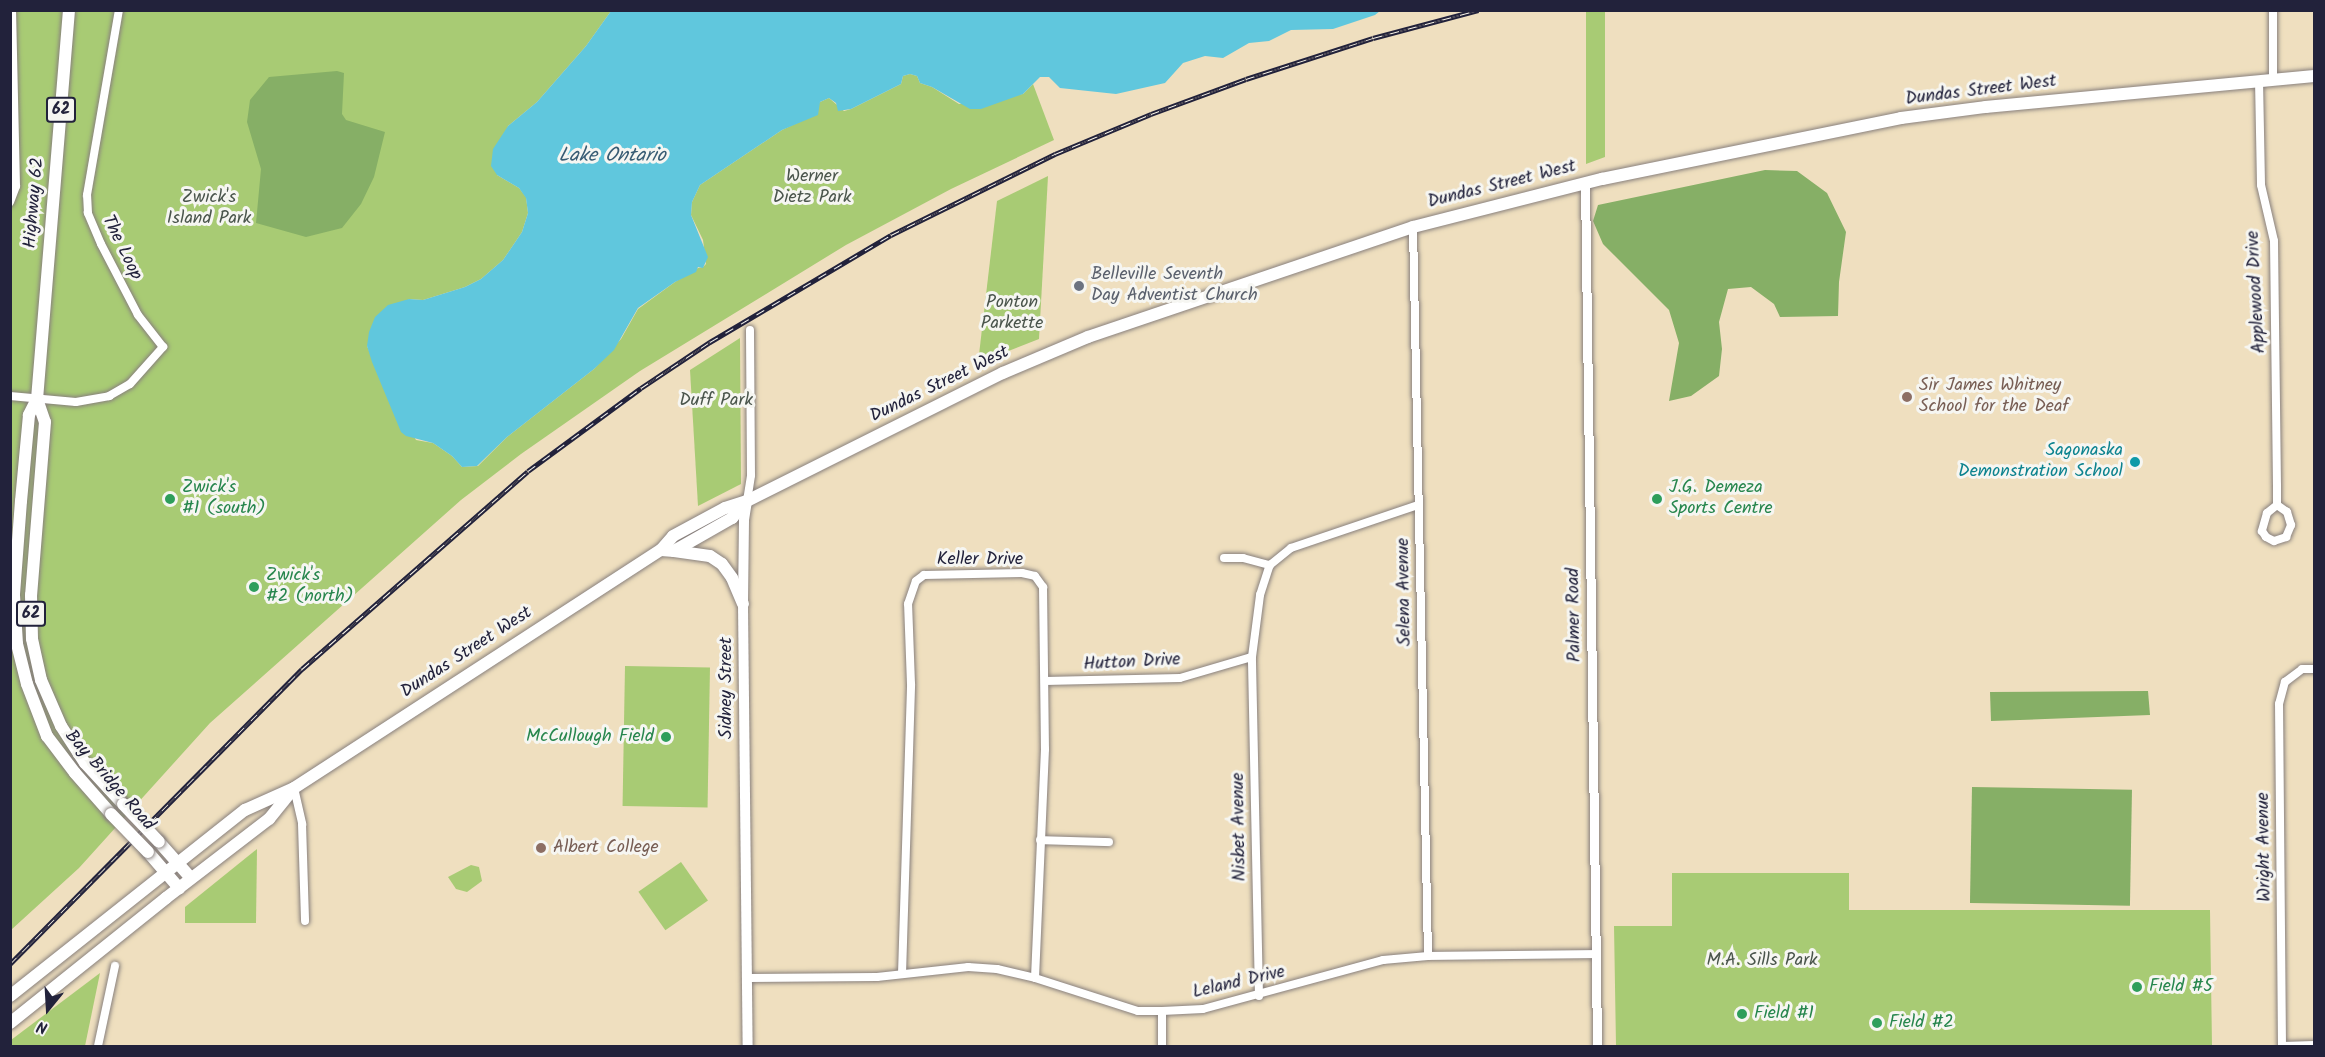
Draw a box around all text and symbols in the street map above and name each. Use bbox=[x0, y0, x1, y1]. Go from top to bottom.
street label: Dundas Street West bbox=[1904, 71, 2058, 111]
road number: 62 bbox=[46, 97, 76, 123]
water label: Lake Ontario bbox=[558, 144, 666, 168]
street label: Dundas Street West bbox=[1426, 156, 1578, 214]
street label: Highway 62 bbox=[20, 157, 50, 249]
park label: Werner Dietz Park bbox=[773, 167, 851, 210]
park label: Zwick's Island Park bbox=[167, 188, 251, 230]
street label: The Loop bbox=[96, 212, 146, 284]
street label: Applewood Drive bbox=[2243, 230, 2271, 354]
place label: Belleville Seventh Day Adventist Church bbox=[1091, 265, 1258, 308]
marker: Belleville Seventh Day Adventist Church bbox=[1072, 279, 1086, 293]
park label: Ponton Parkette bbox=[981, 293, 1043, 336]
street label: Dundas Street West bbox=[867, 342, 1013, 428]
place label: Sir James Whitney School for the Deaf bbox=[1919, 376, 2069, 418]
park label: Duff Park bbox=[679, 390, 753, 412]
marker: Sir James Whitney School for the Deaf bbox=[1900, 390, 1914, 404]
place label: Sagonaska Demonstration School bbox=[1958, 441, 2123, 484]
marker: Sagonaska Demonstration School bbox=[2128, 455, 2142, 469]
place label: Zwick's #1 (south) bbox=[182, 478, 266, 520]
place label: J.G. Demeza Sports Centre bbox=[1669, 478, 1773, 520]
marker: Zwick's #1 (south) bbox=[163, 492, 177, 506]
marker: J.G. Demeza Sports Centre bbox=[1650, 492, 1664, 506]
street label: Selena Avenue bbox=[1393, 538, 1417, 646]
street label: Keller Drive bbox=[937, 549, 1023, 571]
place label: Zwick's #2 (north) bbox=[266, 566, 354, 608]
street label: Palmer Road bbox=[1563, 568, 1587, 662]
marker: Zwick's #2 (north) bbox=[247, 580, 261, 594]
road number: 62 bbox=[16, 601, 46, 627]
street label: Dundas Street West bbox=[397, 603, 537, 703]
street label: Sidney Street bbox=[716, 637, 738, 739]
street label: Hutton Drive bbox=[1083, 650, 1181, 676]
street label: Bay Bridge Road bbox=[59, 726, 159, 836]
place label: McCullough Field bbox=[526, 726, 654, 748]
marker: McCullough Field bbox=[659, 730, 673, 744]
street label: Nisbet Avenue bbox=[1228, 772, 1252, 882]
street label: Wright Avenue bbox=[2253, 792, 2277, 902]
place label: Albert College bbox=[553, 837, 659, 859]
marker: Albert College bbox=[534, 841, 548, 855]
park label: M.A. Sills Park bbox=[1706, 950, 1818, 972]
street label: Leland Drive bbox=[1191, 962, 1287, 1004]
place label: Field #5 bbox=[2149, 976, 2213, 998]
north arrow bbox=[18, 979, 78, 1039]
marker: Field #5 bbox=[2130, 980, 2144, 994]
place label: Field #1 bbox=[1754, 1003, 1814, 1025]
marker: Field #1 bbox=[1735, 1007, 1749, 1021]
place label: Field #2 bbox=[1889, 1012, 1954, 1034]
text: N bbox=[34, 1013, 51, 1040]
marker: Field #2 bbox=[1870, 1016, 1884, 1030]

